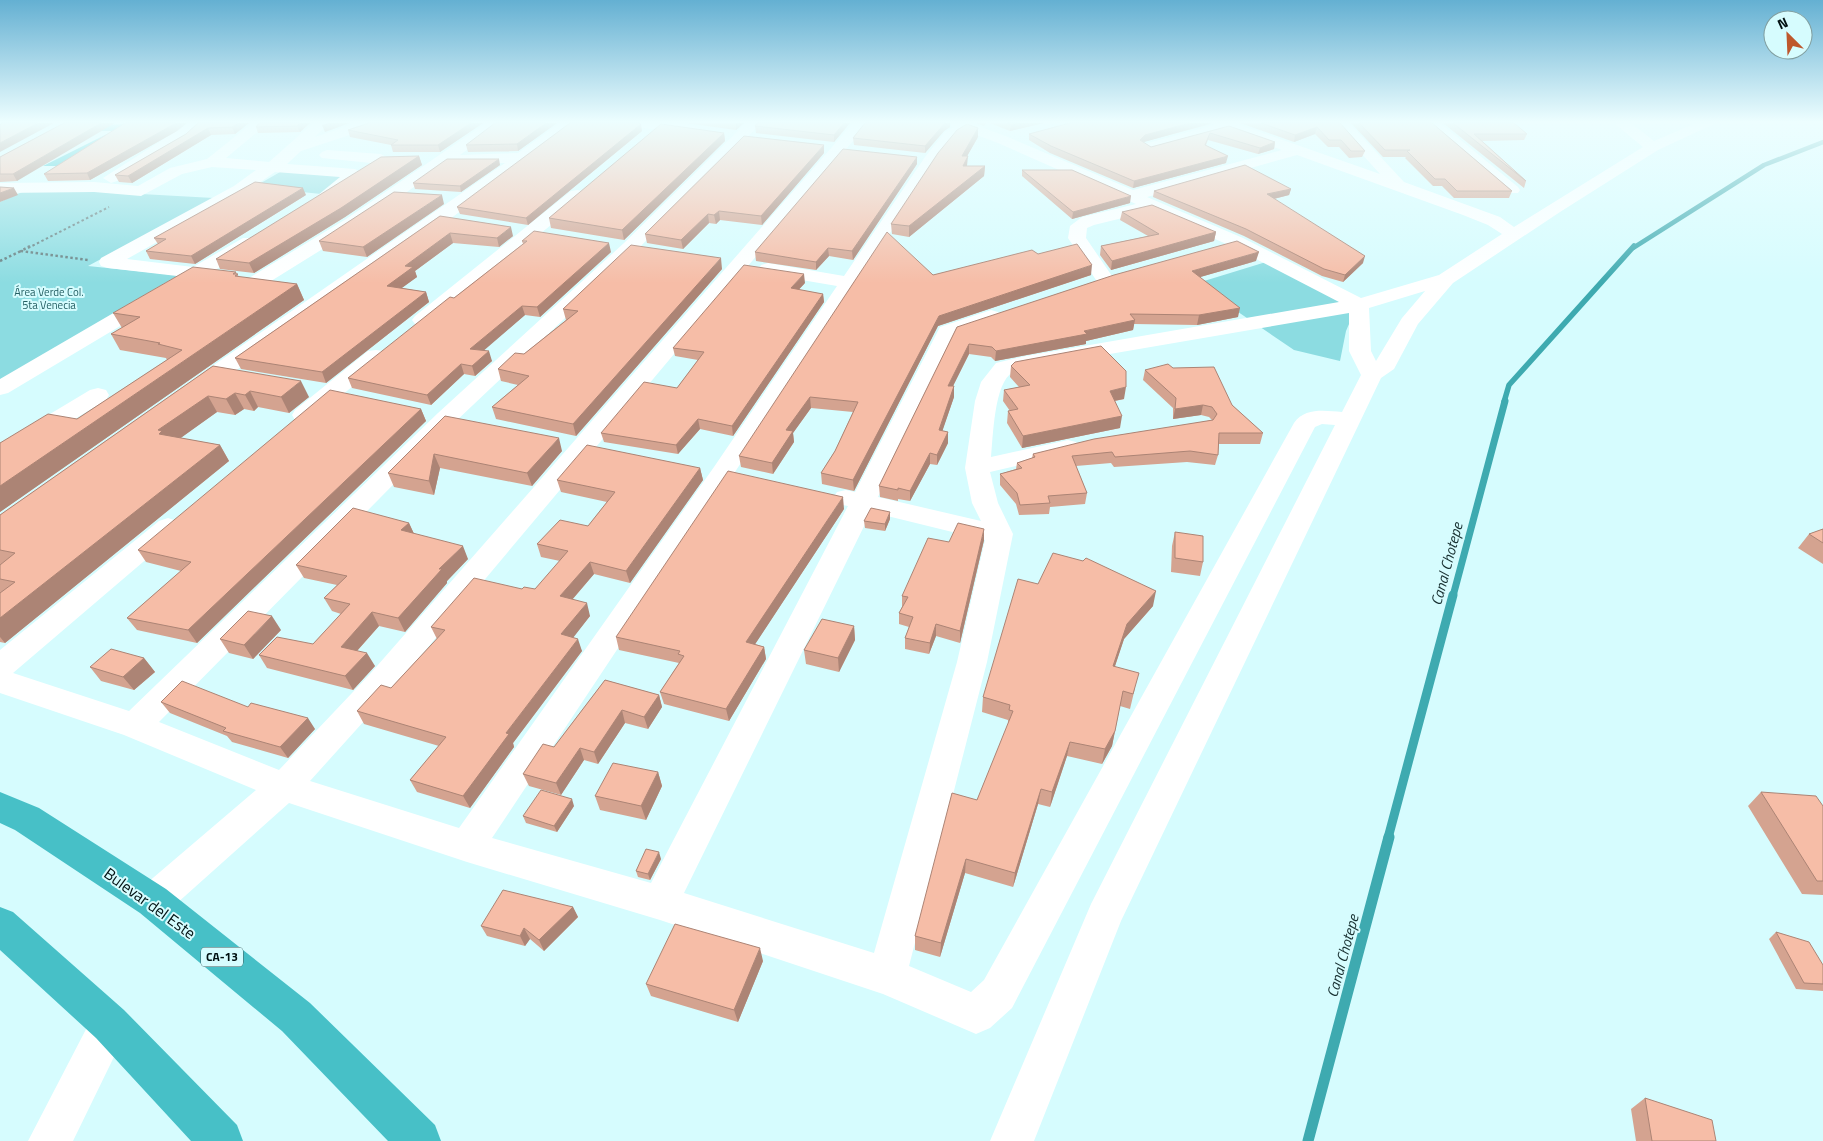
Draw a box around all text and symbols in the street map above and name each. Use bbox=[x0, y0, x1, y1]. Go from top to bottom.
north arrow bbox=[1763, 10, 1813, 60]
text: N bbox=[1774, 11, 1791, 34]
park label: Área Verde Col. 5ta Venecia bbox=[14, 284, 84, 313]
water label: Canal Chotepe bbox=[1424, 519, 1469, 608]
street label: Bulevar del Este bbox=[99, 861, 201, 945]
water label: Canal Chotepe bbox=[1320, 911, 1365, 1000]
road number: CA-13 bbox=[201, 948, 243, 966]

